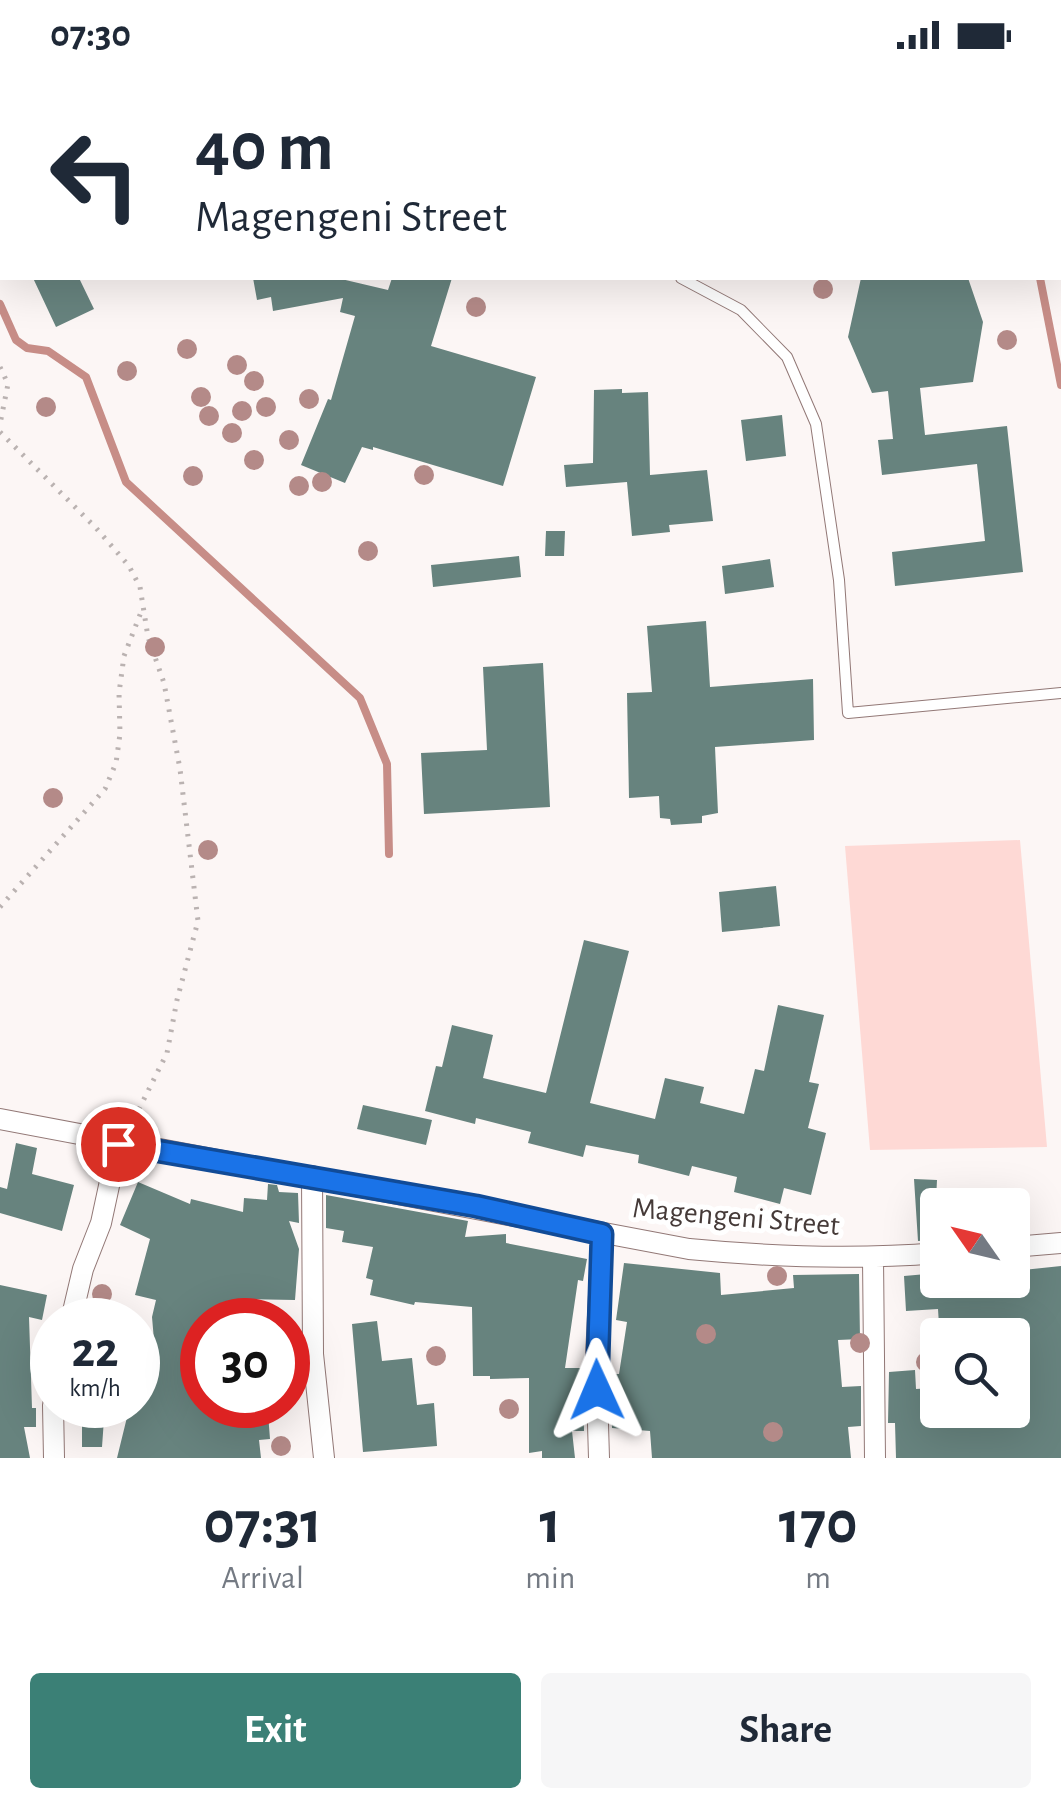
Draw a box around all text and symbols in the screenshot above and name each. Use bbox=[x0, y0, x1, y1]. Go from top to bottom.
text: 07:30 bbox=[50, 16, 131, 54]
icon: left bbox=[30, 110, 160, 240]
text: 40 m bbox=[195, 113, 334, 183]
text: Magengeni Street bbox=[195, 195, 507, 240]
pin bbox=[76, 1102, 161, 1187]
icon: arrive bbox=[91, 1117, 146, 1172]
north arrow bbox=[920, 1188, 1030, 1298]
map controls bbox=[920, 1188, 1030, 1428]
street label: Magengeni Street bbox=[631, 1193, 841, 1241]
speed limit sign: 30 bbox=[180, 1298, 310, 1428]
button: search bbox=[920, 1318, 1030, 1428]
text: 22 bbox=[71, 1326, 119, 1376]
position arrow bbox=[545, 1338, 649, 1442]
text: km/h bbox=[69, 1376, 121, 1401]
text: 07:31 bbox=[203, 1494, 322, 1554]
text: 1 bbox=[539, 1494, 561, 1554]
text: 170 bbox=[779, 1494, 857, 1554]
text: Arrival bbox=[222, 1562, 304, 1594]
text: min bbox=[525, 1562, 575, 1594]
text: m bbox=[805, 1562, 831, 1594]
button: Exit bbox=[30, 1673, 521, 1788]
button: Share bbox=[541, 1673, 1031, 1788]

